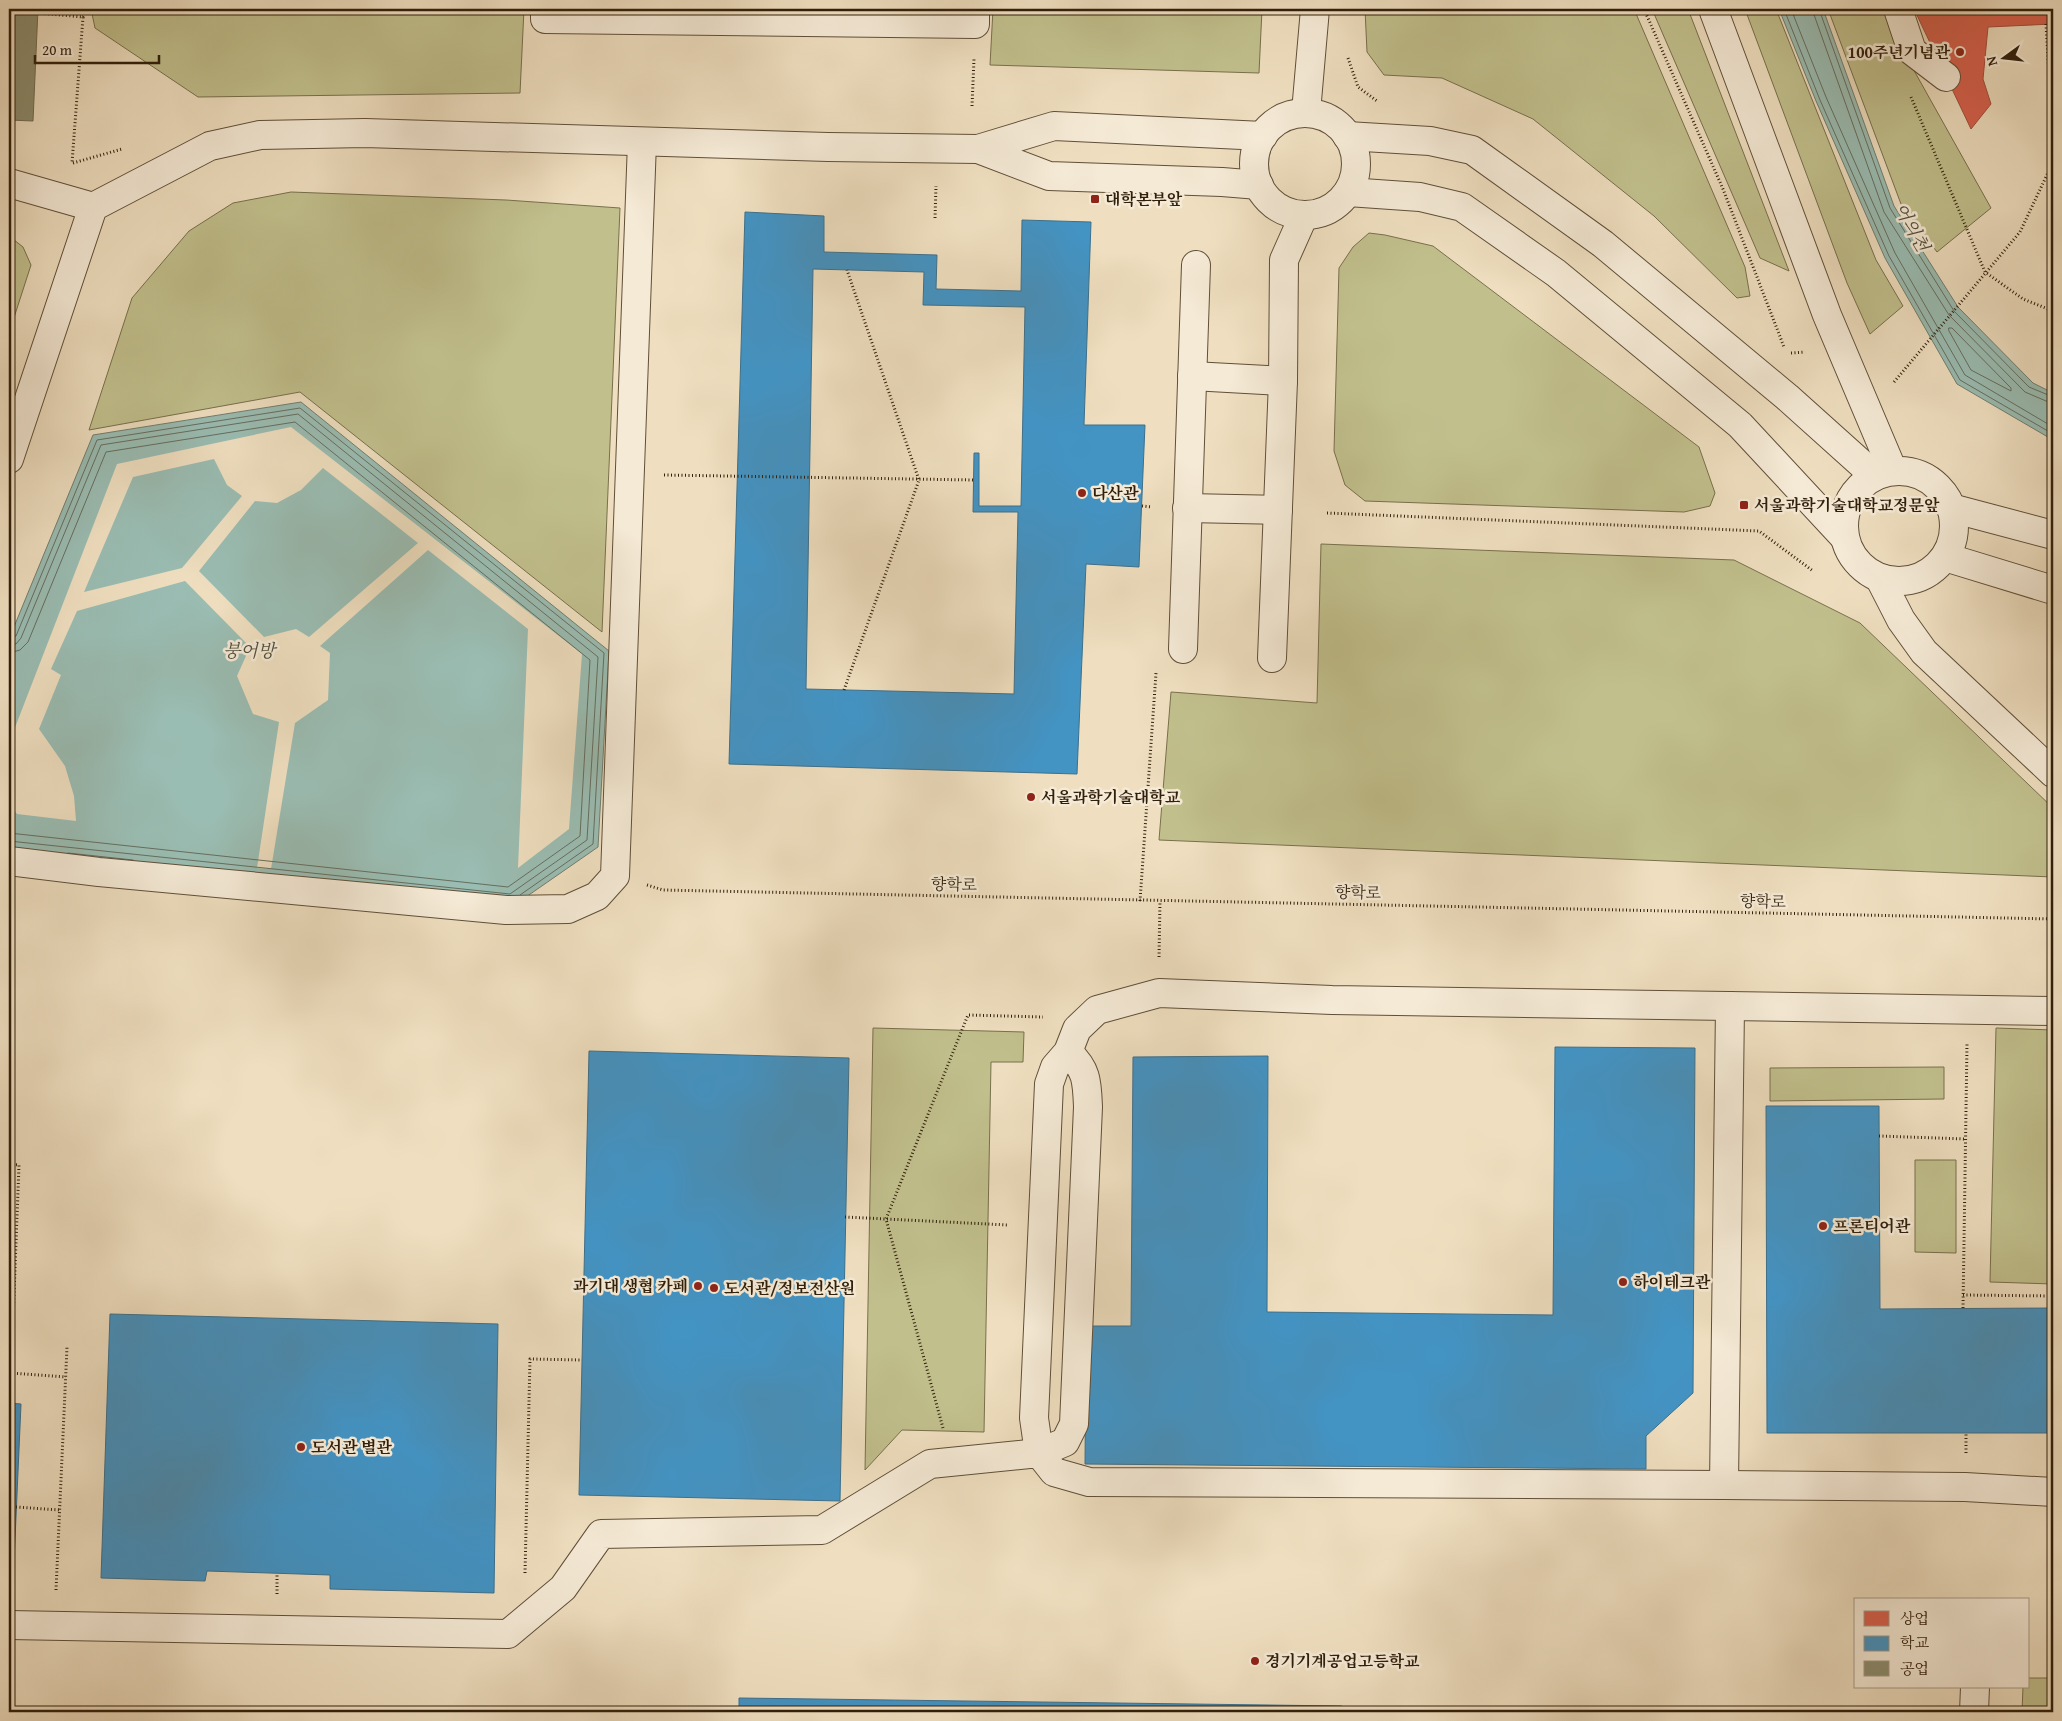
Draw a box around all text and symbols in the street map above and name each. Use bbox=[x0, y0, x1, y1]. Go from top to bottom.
scale bar bbox=[35, 32, 159, 64]
north arrow bbox=[1980, 32, 2030, 82]
text: 20 m bbox=[42, 39, 73, 60]
place label: 100주년기념관 bbox=[1848, 40, 1951, 64]
marker: 100주년기념관 bbox=[1954, 46, 1966, 58]
text: N bbox=[1980, 54, 2002, 68]
place label: 대학본부앞 bbox=[1105, 187, 1183, 211]
marker: 대학본부앞 bbox=[1089, 193, 1101, 205]
water label: 어의천 bbox=[1888, 198, 1937, 258]
place label: 다산관 bbox=[1092, 481, 1139, 505]
marker: 다산관 bbox=[1076, 487, 1088, 499]
place label: 서울과학기술대학교정문앞 bbox=[1754, 493, 1940, 517]
marker: 서울과학기술대학교정문앞 bbox=[1738, 499, 1750, 511]
water label: 붕어방 bbox=[223, 637, 278, 664]
place label: 서울과학기술대학교 bbox=[1041, 785, 1181, 809]
marker: 서울과학기술대학교 bbox=[1025, 791, 1037, 803]
street label: 향학로 bbox=[931, 872, 978, 896]
street label: 향학로 bbox=[1335, 880, 1382, 904]
street label: 향학로 bbox=[1740, 889, 1787, 913]
place label: 프론티어관 bbox=[1833, 1214, 1911, 1238]
marker: 프론티어관 bbox=[1817, 1220, 1829, 1232]
place label: 하이테크관 bbox=[1633, 1270, 1711, 1294]
place label: 과기대 생협 카페 bbox=[573, 1274, 688, 1298]
place label: 도서관/정보전산원 bbox=[724, 1276, 855, 1300]
marker: 하이테크관 bbox=[1617, 1276, 1629, 1288]
marker: 과기대 생협 카페 bbox=[692, 1280, 704, 1292]
marker: 도서관/정보전산원 bbox=[708, 1282, 720, 1294]
place label: 도서관 별관 bbox=[311, 1435, 392, 1459]
marker: 도서관 별관 bbox=[295, 1441, 307, 1453]
legend bbox=[1854, 1598, 2030, 1688]
text: 상업 bbox=[1900, 1608, 1929, 1629]
text: 학교 bbox=[1900, 1632, 1929, 1653]
place label: 경기기계공업고등학교 bbox=[1265, 1649, 1420, 1673]
marker: 경기기계공업고등학교 bbox=[1249, 1655, 1261, 1667]
text: 공업 bbox=[1900, 1658, 1929, 1679]

